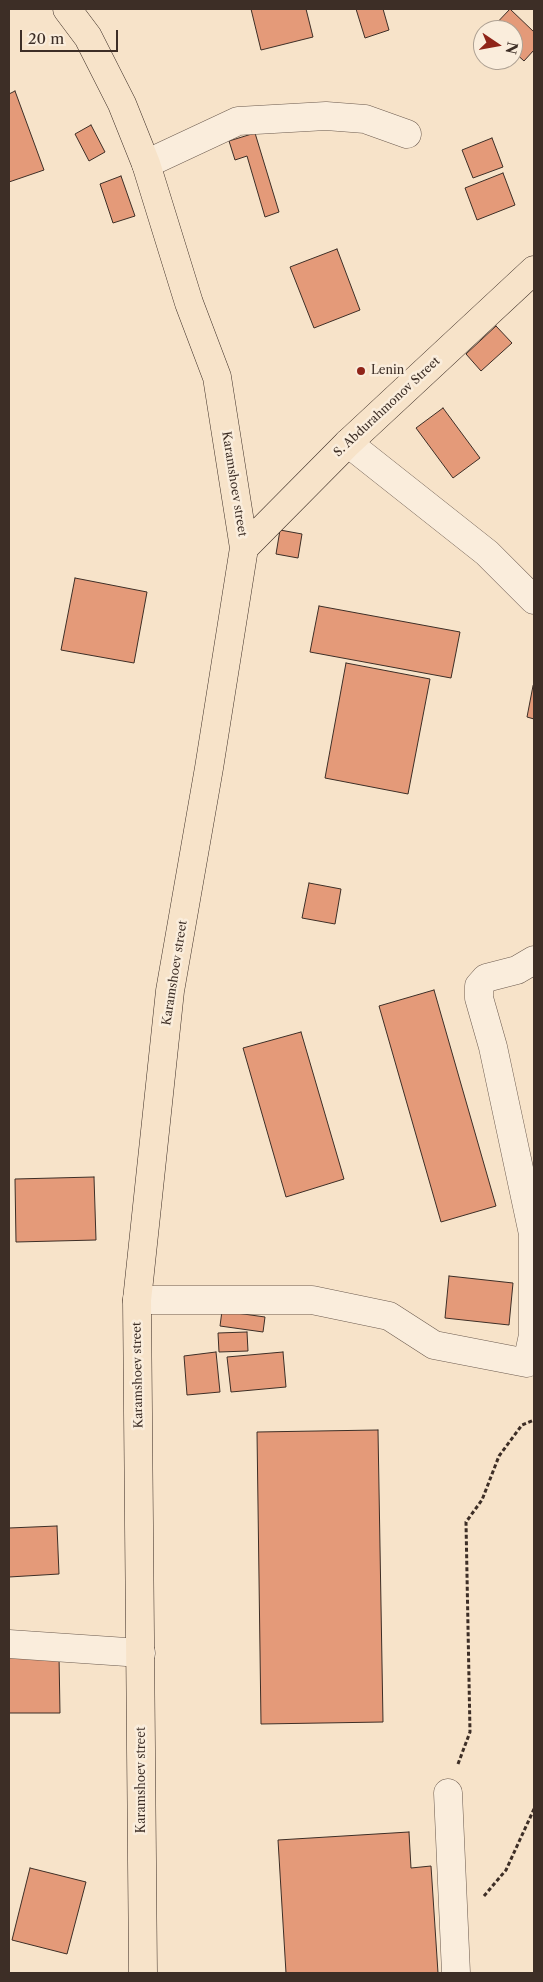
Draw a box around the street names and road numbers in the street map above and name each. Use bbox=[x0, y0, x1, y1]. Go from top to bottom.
street label: S. Abdurahmonov Street bbox=[331, 354, 443, 460]
street label: Karamshoev street bbox=[219, 430, 249, 538]
street label: Karamshoev street bbox=[160, 919, 190, 1027]
street label: Karamshoev street bbox=[130, 1322, 146, 1428]
street label: Karamshoev street bbox=[135, 1727, 149, 1833]

